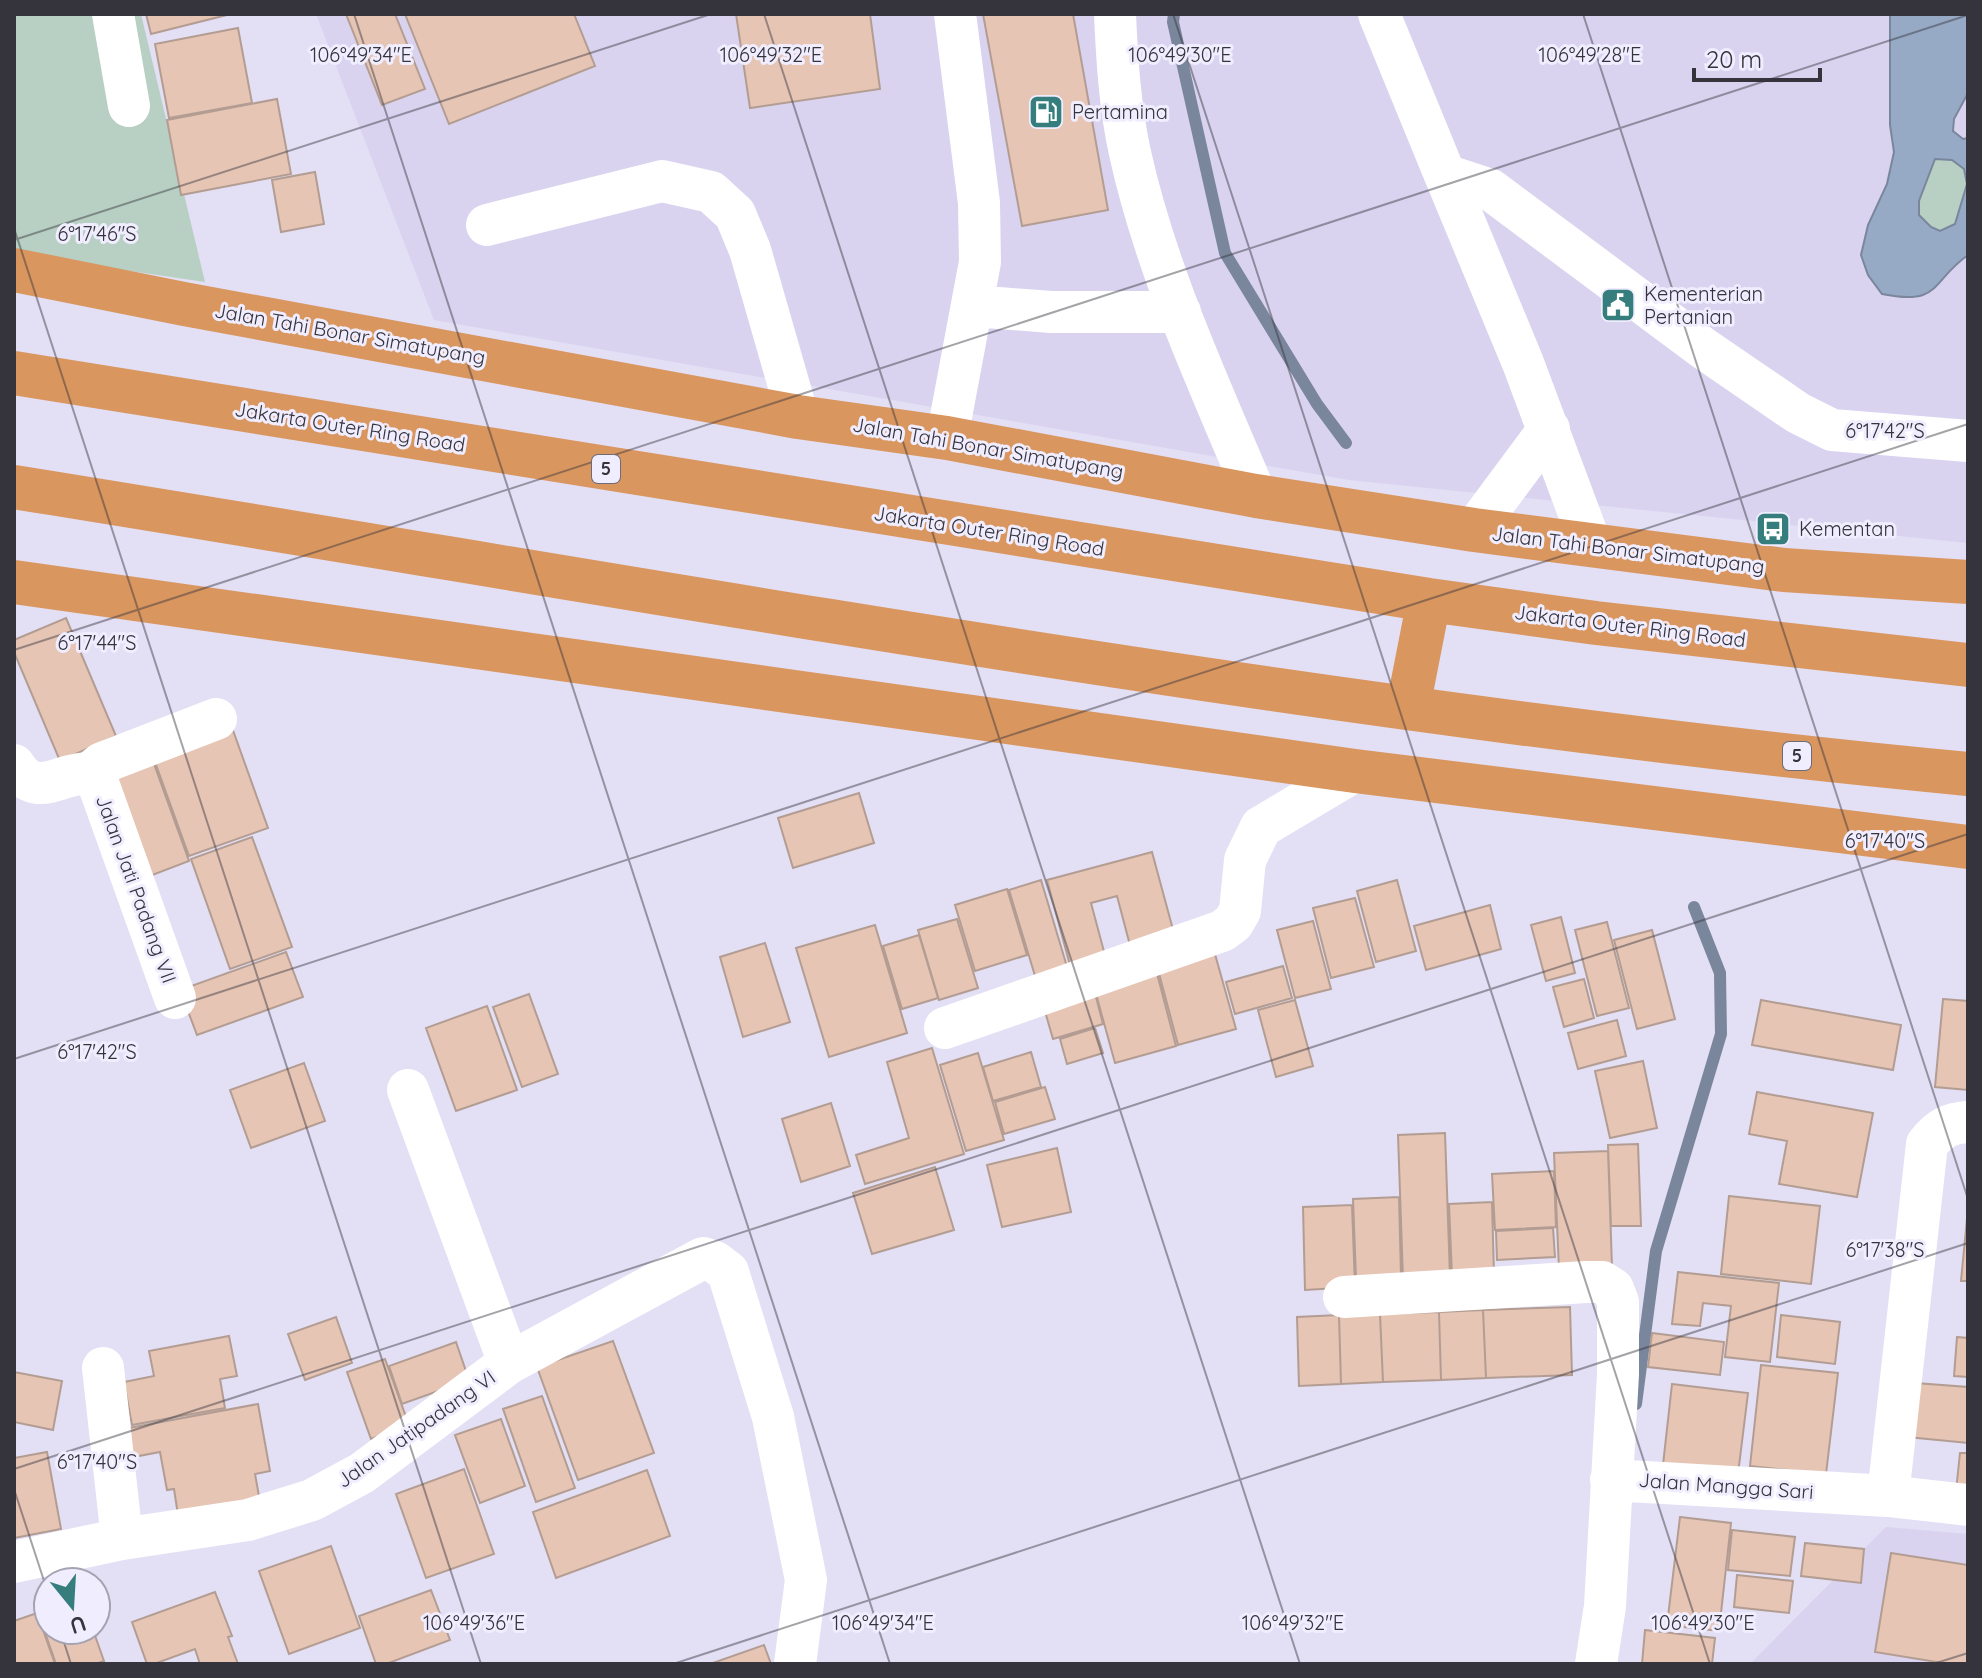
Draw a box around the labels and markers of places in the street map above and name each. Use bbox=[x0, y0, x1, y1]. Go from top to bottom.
fuel station icon: Pertamina bbox=[1027, 93, 1065, 131]
place label: Pertamina bbox=[1072, 99, 1168, 124]
place label: Kementerian Pertanian bbox=[1644, 281, 1763, 329]
public building icon: Kementerian Pertanian bbox=[1599, 286, 1637, 324]
bus stop icon: Kementan bbox=[1754, 510, 1792, 548]
place label: Kementan bbox=[1799, 516, 1895, 541]

